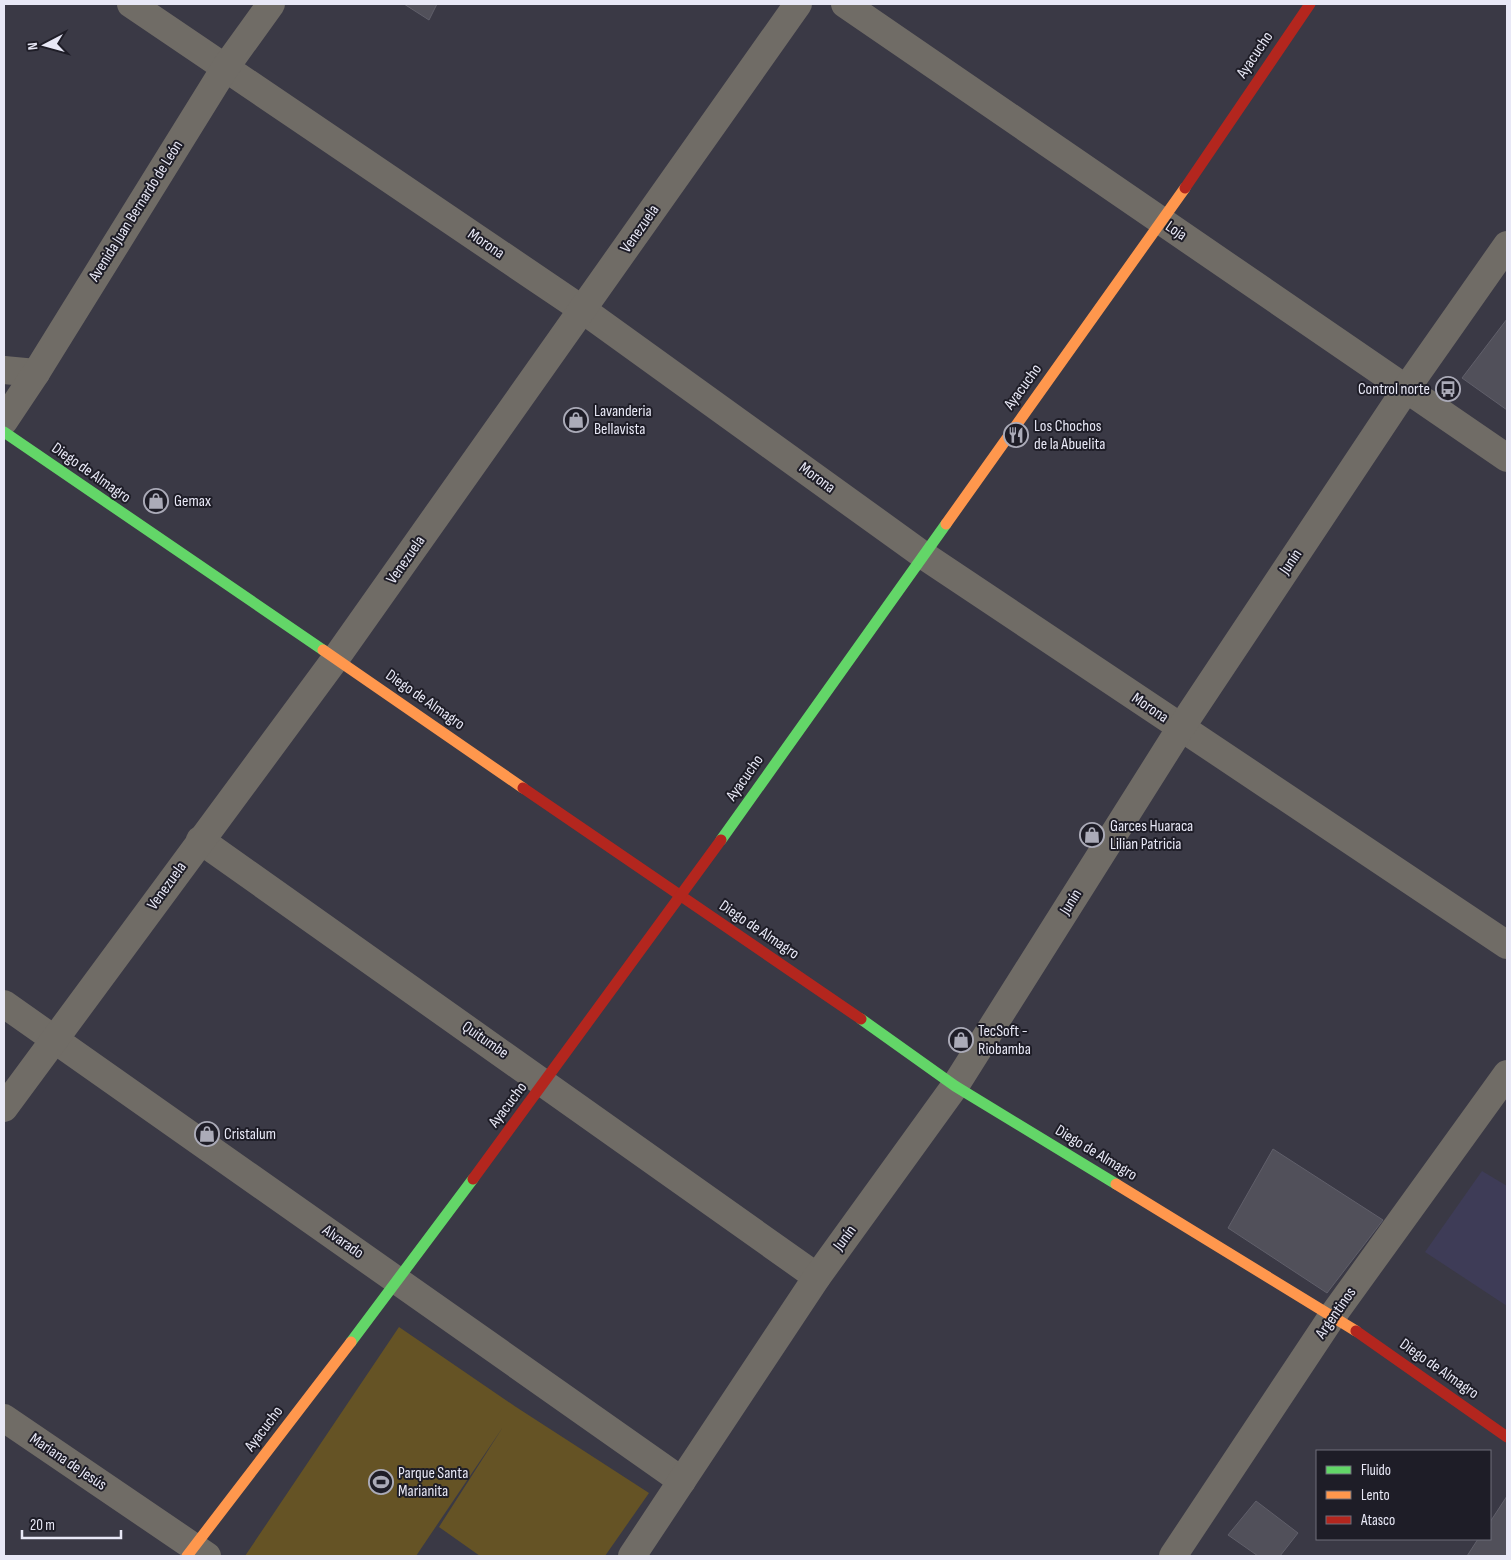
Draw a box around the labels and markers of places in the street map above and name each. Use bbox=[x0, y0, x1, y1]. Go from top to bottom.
bus stop icon: Control norte bbox=[1435, 376, 1461, 402]
place label: Control norte bbox=[1358, 380, 1430, 399]
place label: Lavanderia Bellavista bbox=[594, 402, 652, 439]
shop icon: Lavanderia Bellavista bbox=[563, 407, 589, 433]
place label: Los Chochos de la Abuelita bbox=[1034, 417, 1105, 454]
restaurant icon: Los Chochos de la Abuelita bbox=[1003, 422, 1029, 448]
shop icon: Gemax bbox=[143, 488, 169, 514]
place label: Gemax bbox=[174, 492, 211, 511]
place label: Garces Huaraca Lilian Patricia bbox=[1110, 817, 1193, 854]
shop icon: Garces Huaraca Lilian Patricia bbox=[1079, 822, 1105, 848]
place label: TecSoft - Riobamba bbox=[978, 1022, 1031, 1059]
shop icon: TecSoft - Riobamba bbox=[948, 1027, 974, 1053]
shop icon: Cristalum bbox=[194, 1121, 220, 1147]
place label: Cristalum bbox=[224, 1125, 276, 1144]
place label: Parque Santa Marianita bbox=[398, 1464, 468, 1501]
sports icon: Parque Santa Marianita bbox=[368, 1469, 394, 1495]

